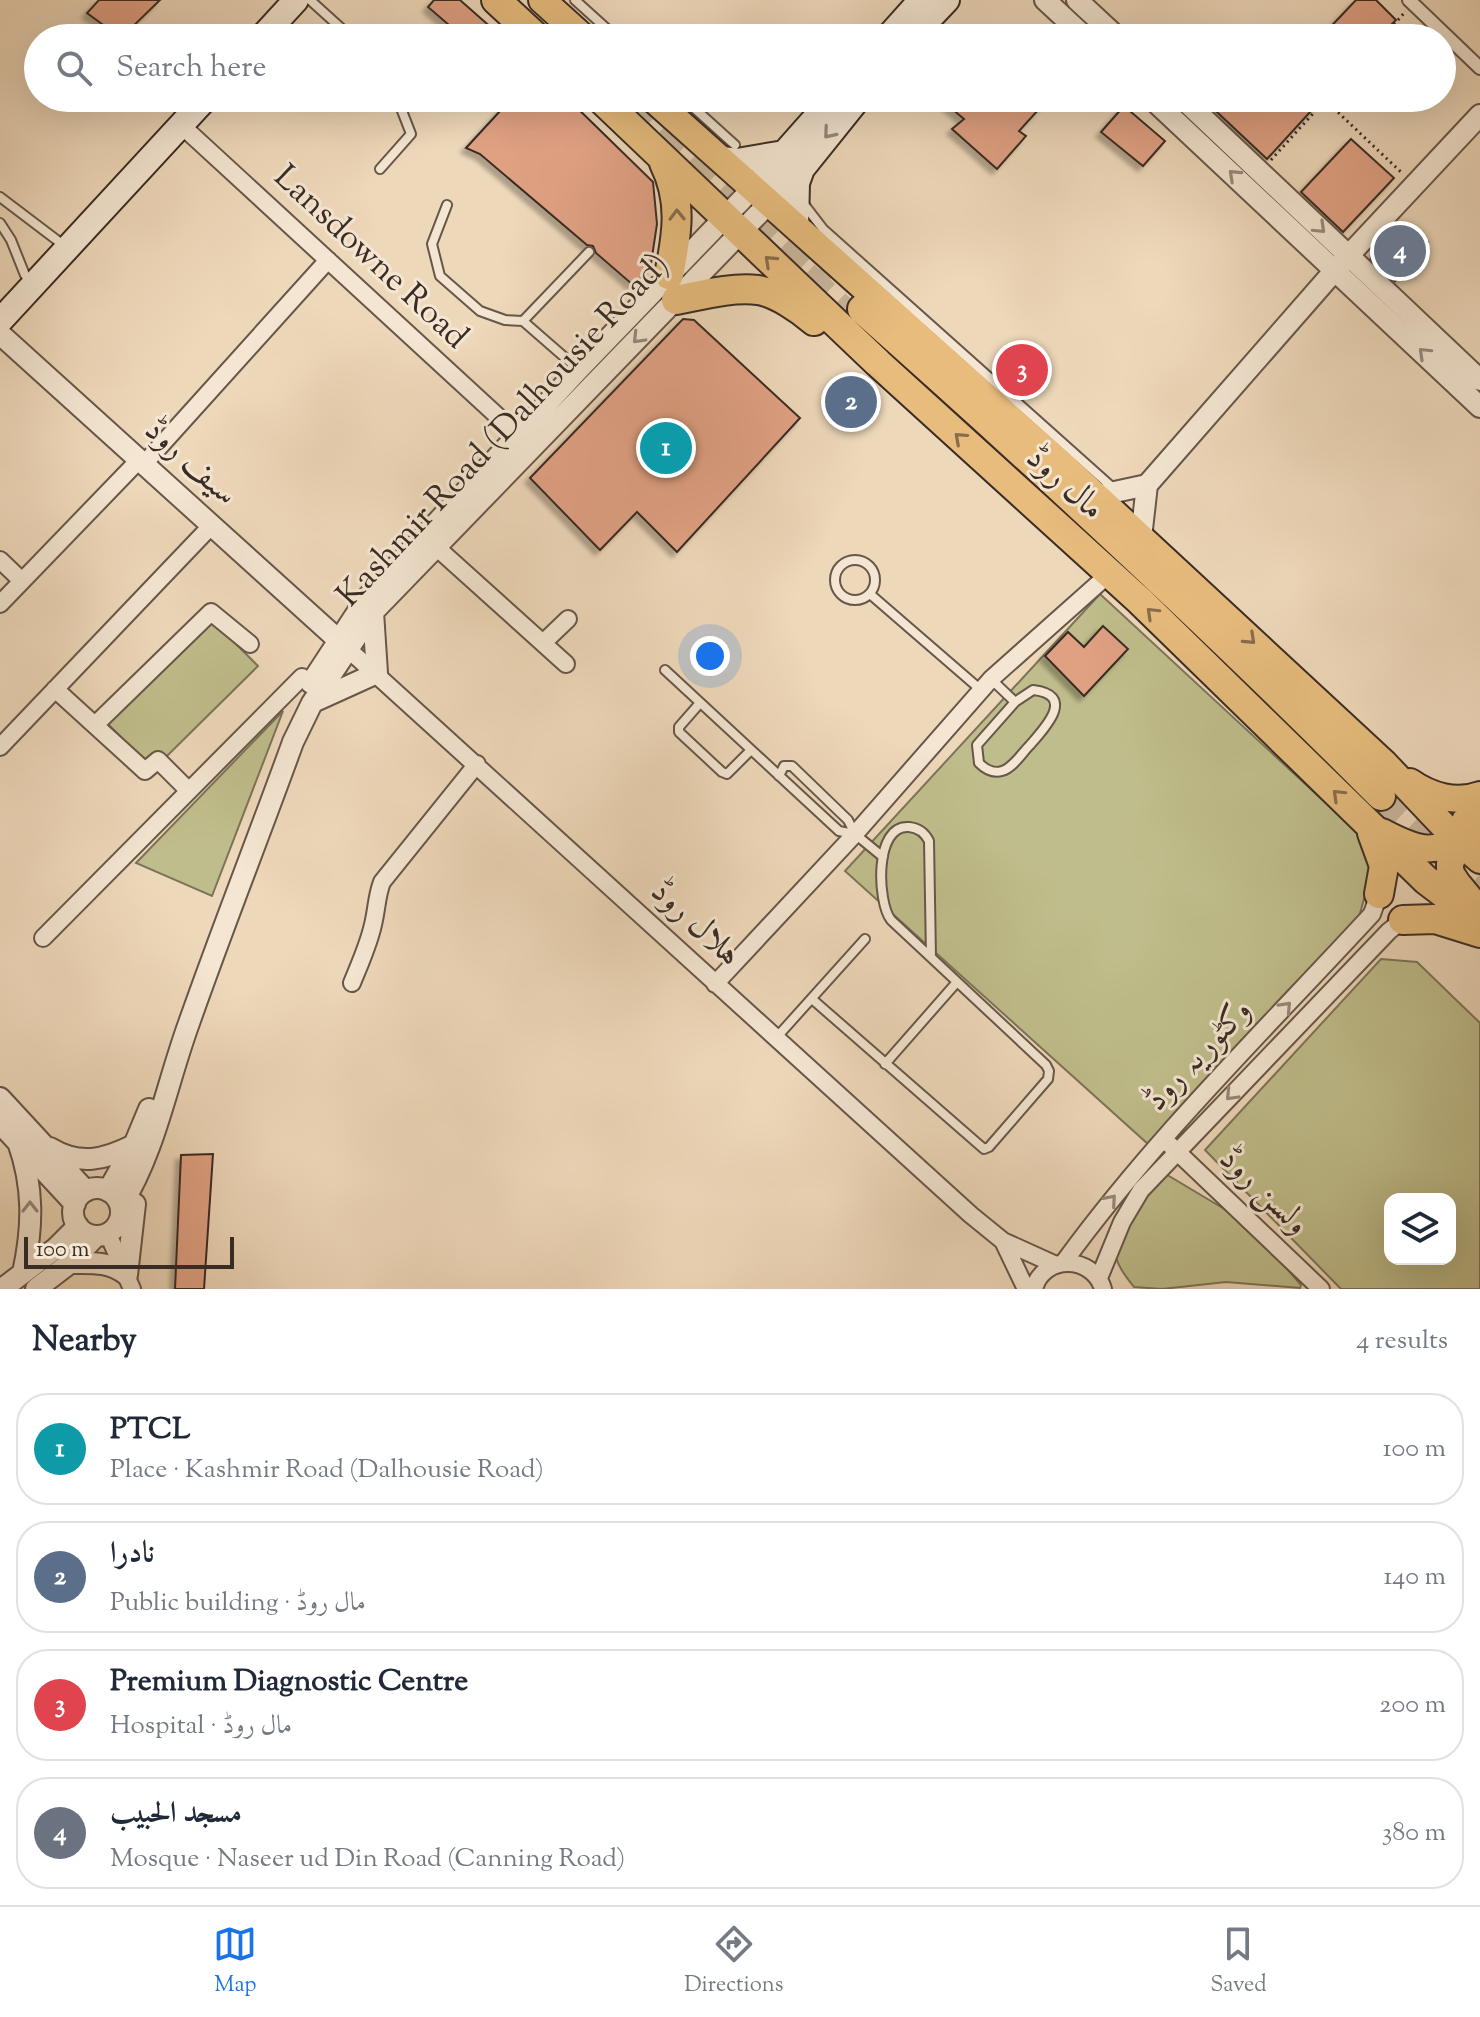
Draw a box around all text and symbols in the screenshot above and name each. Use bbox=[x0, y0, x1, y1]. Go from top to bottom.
search box bbox=[24, 24, 1456, 112]
icon: search bbox=[52, 46, 96, 90]
text: Search here bbox=[116, 47, 266, 90]
one-way arrow bbox=[825, 124, 839, 139]
street label: Lansdowne Road bbox=[262, 155, 478, 361]
one-way arrow bbox=[1229, 170, 1243, 184]
one-way arrow bbox=[668, 208, 686, 221]
one-way arrow bbox=[1311, 219, 1325, 234]
pin: 4 bbox=[1374, 221, 1426, 281]
street label: Kashmir Road (Dalhousie Road) bbox=[326, 243, 682, 619]
one-way arrow bbox=[764, 257, 779, 271]
one-way arrow bbox=[633, 329, 647, 343]
pin: 3 bbox=[996, 340, 1048, 400]
one-way arrow bbox=[1418, 348, 1433, 362]
pin: 2 bbox=[825, 372, 877, 432]
street label: سیف روڈ bbox=[132, 407, 248, 519]
pin: 1 bbox=[640, 418, 692, 478]
one-way arrow bbox=[955, 433, 970, 447]
street label: مال روڈ bbox=[1014, 435, 1114, 533]
one-way arrow bbox=[1147, 608, 1161, 622]
one-way arrow bbox=[1240, 629, 1255, 643]
your location bbox=[690, 636, 730, 676]
one-way arrow bbox=[1333, 790, 1347, 804]
street label: ہلال روڈ bbox=[638, 869, 752, 979]
street label: وکٹوریہ روڈ bbox=[1134, 989, 1264, 1123]
one-way arrow bbox=[1276, 1002, 1290, 1017]
one-way arrow bbox=[1225, 1086, 1240, 1100]
street label: ولسن روڈ bbox=[1207, 1136, 1319, 1248]
map controls bbox=[1384, 1193, 1456, 1265]
button: layers bbox=[1384, 1193, 1456, 1265]
one-way arrow bbox=[1101, 1194, 1116, 1209]
one-way arrow bbox=[21, 1200, 39, 1213]
scale bar bbox=[24, 1233, 234, 1269]
text: 100 m bbox=[36, 1235, 89, 1267]
text: Nearby bbox=[32, 1317, 137, 1366]
text: 4 results bbox=[1356, 1323, 1448, 1360]
text: PTCL bbox=[110, 1409, 190, 1452]
text: 1 bbox=[56, 1431, 64, 1468]
text: 100 m bbox=[1383, 1431, 1446, 1468]
text: Place · Kashmir Road (Dalhousie Road) bbox=[110, 1452, 544, 1489]
text: نادرا bbox=[110, 1533, 155, 1576]
text: 2 bbox=[54, 1559, 66, 1596]
text: 140 m bbox=[1383, 1559, 1446, 1596]
text: Public building · مال روڈ bbox=[110, 1585, 366, 1622]
text: Premium Diagnostic Centre bbox=[110, 1661, 468, 1704]
text: 3 bbox=[55, 1687, 65, 1724]
text: 200 m bbox=[1379, 1687, 1446, 1724]
text: Hospital · مال روڈ bbox=[110, 1708, 292, 1745]
text: مسجد الحبیب bbox=[110, 1793, 242, 1836]
text: 4 bbox=[53, 1815, 67, 1852]
text: 380 m bbox=[1382, 1815, 1446, 1852]
text: Mosque · Naseer ud Din Road (Canning Road) bbox=[110, 1841, 625, 1878]
tab: Map bbox=[213, 1922, 257, 2002]
tab: Directions bbox=[684, 1922, 783, 2002]
tab: Saved bbox=[1210, 1922, 1267, 2002]

